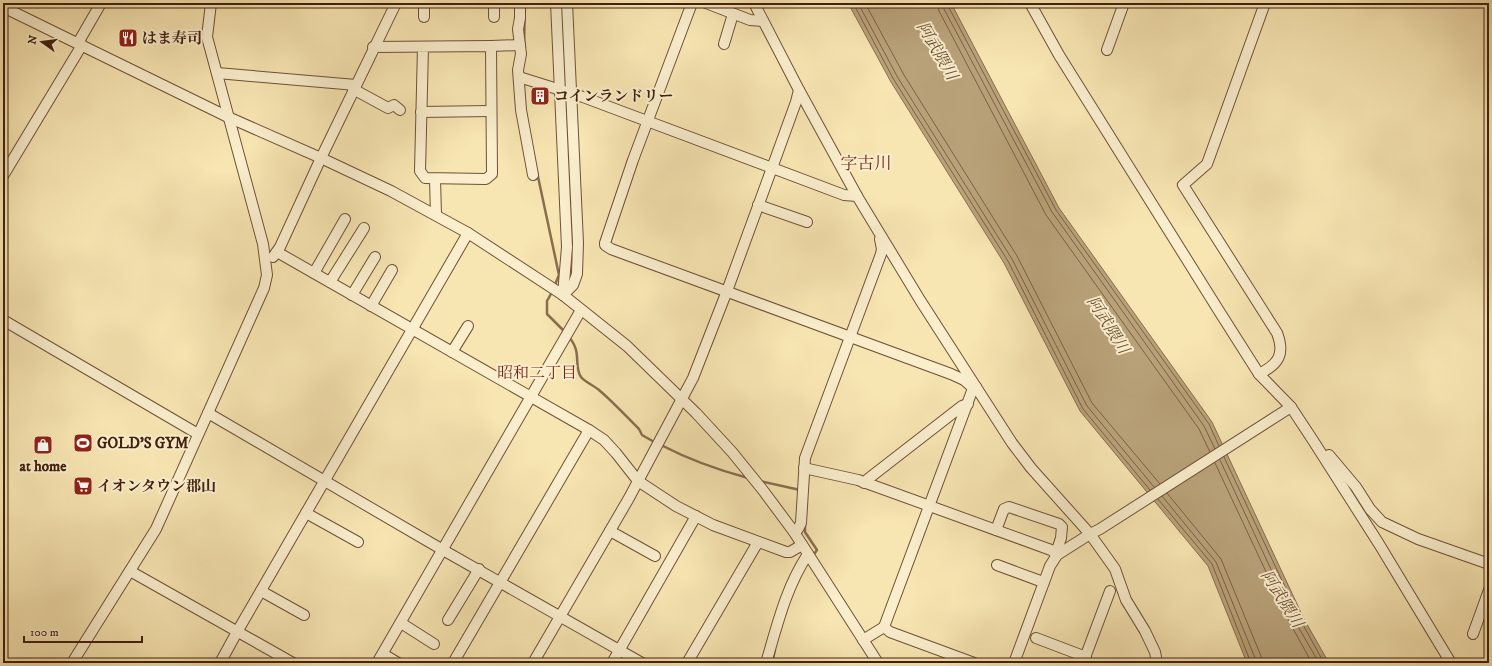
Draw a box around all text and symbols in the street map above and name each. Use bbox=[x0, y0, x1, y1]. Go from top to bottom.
water label: 阿武隈川 bbox=[912, 18, 963, 85]
north arrow bbox=[22, 22, 62, 62]
restaurant icon: はま寿司 bbox=[117, 27, 139, 49]
place label: はま寿司 bbox=[142, 29, 202, 48]
text: N bbox=[25, 34, 41, 46]
building icon: コインランドリー bbox=[529, 85, 551, 107]
place label: コインランドリー bbox=[554, 87, 674, 106]
district label: 字古川 bbox=[841, 153, 892, 175]
water label: 阿武隈川 bbox=[1083, 293, 1134, 359]
district label: 昭和二丁目 bbox=[497, 363, 577, 383]
sports icon: GOLD'S GYM bbox=[72, 432, 94, 454]
shop icon: at home bbox=[32, 434, 54, 456]
place label: GOLD'S GYM bbox=[97, 434, 189, 453]
place label: at home bbox=[20, 457, 67, 476]
supermarket icon: イオンタウン郡山 bbox=[72, 475, 94, 497]
place label: イオンタウン郡山 bbox=[97, 477, 216, 496]
water label: 阿武隈川 bbox=[1257, 567, 1308, 633]
scale bar bbox=[24, 618, 142, 644]
text: 100 m bbox=[30, 625, 59, 640]

